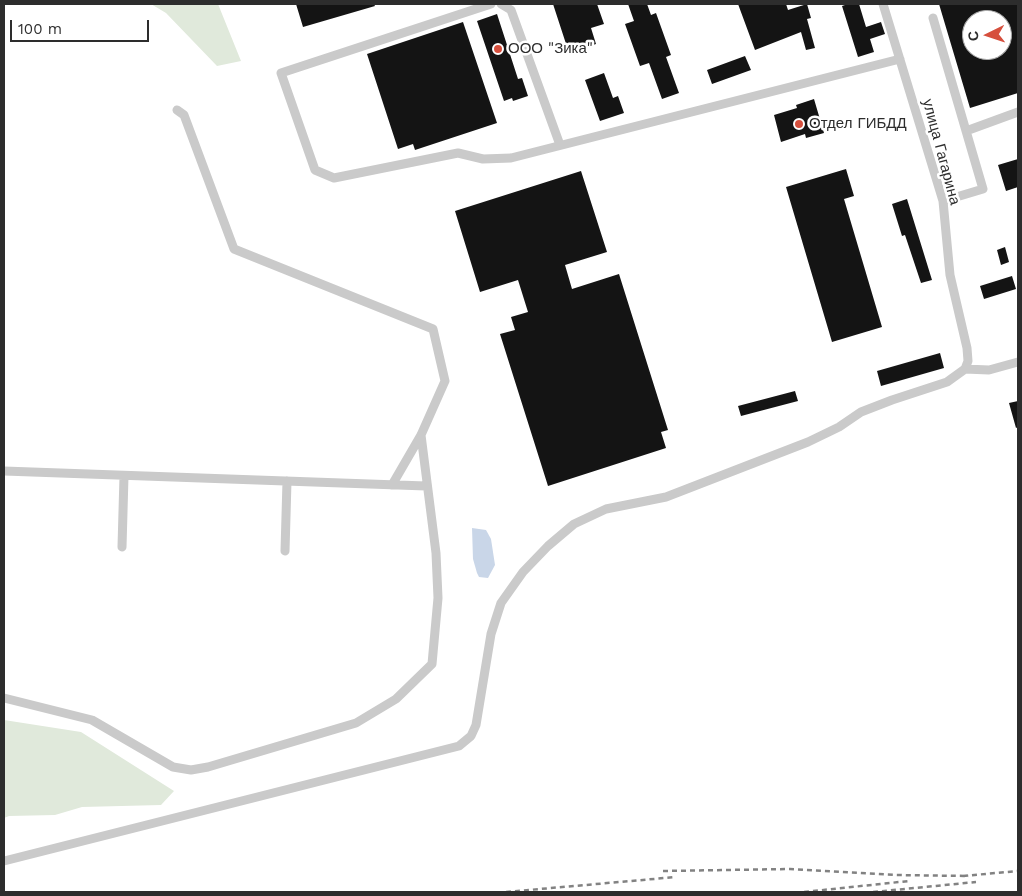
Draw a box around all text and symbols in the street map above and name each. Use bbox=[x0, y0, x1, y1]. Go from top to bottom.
scale bar bbox=[12, 10, 151, 42]
north arrow bbox=[962, 10, 1012, 60]
text: 100 m bbox=[18, 20, 62, 38]
text: С bbox=[965, 30, 981, 42]
place label: ООО "Зика" bbox=[508, 40, 593, 58]
marker: ООО "Зика" bbox=[492, 43, 504, 55]
street label: улица Гагарина bbox=[918, 97, 964, 207]
place label: Отдел ГИБДД bbox=[809, 115, 907, 133]
marker: Отдел ГИБДД bbox=[793, 118, 805, 130]

